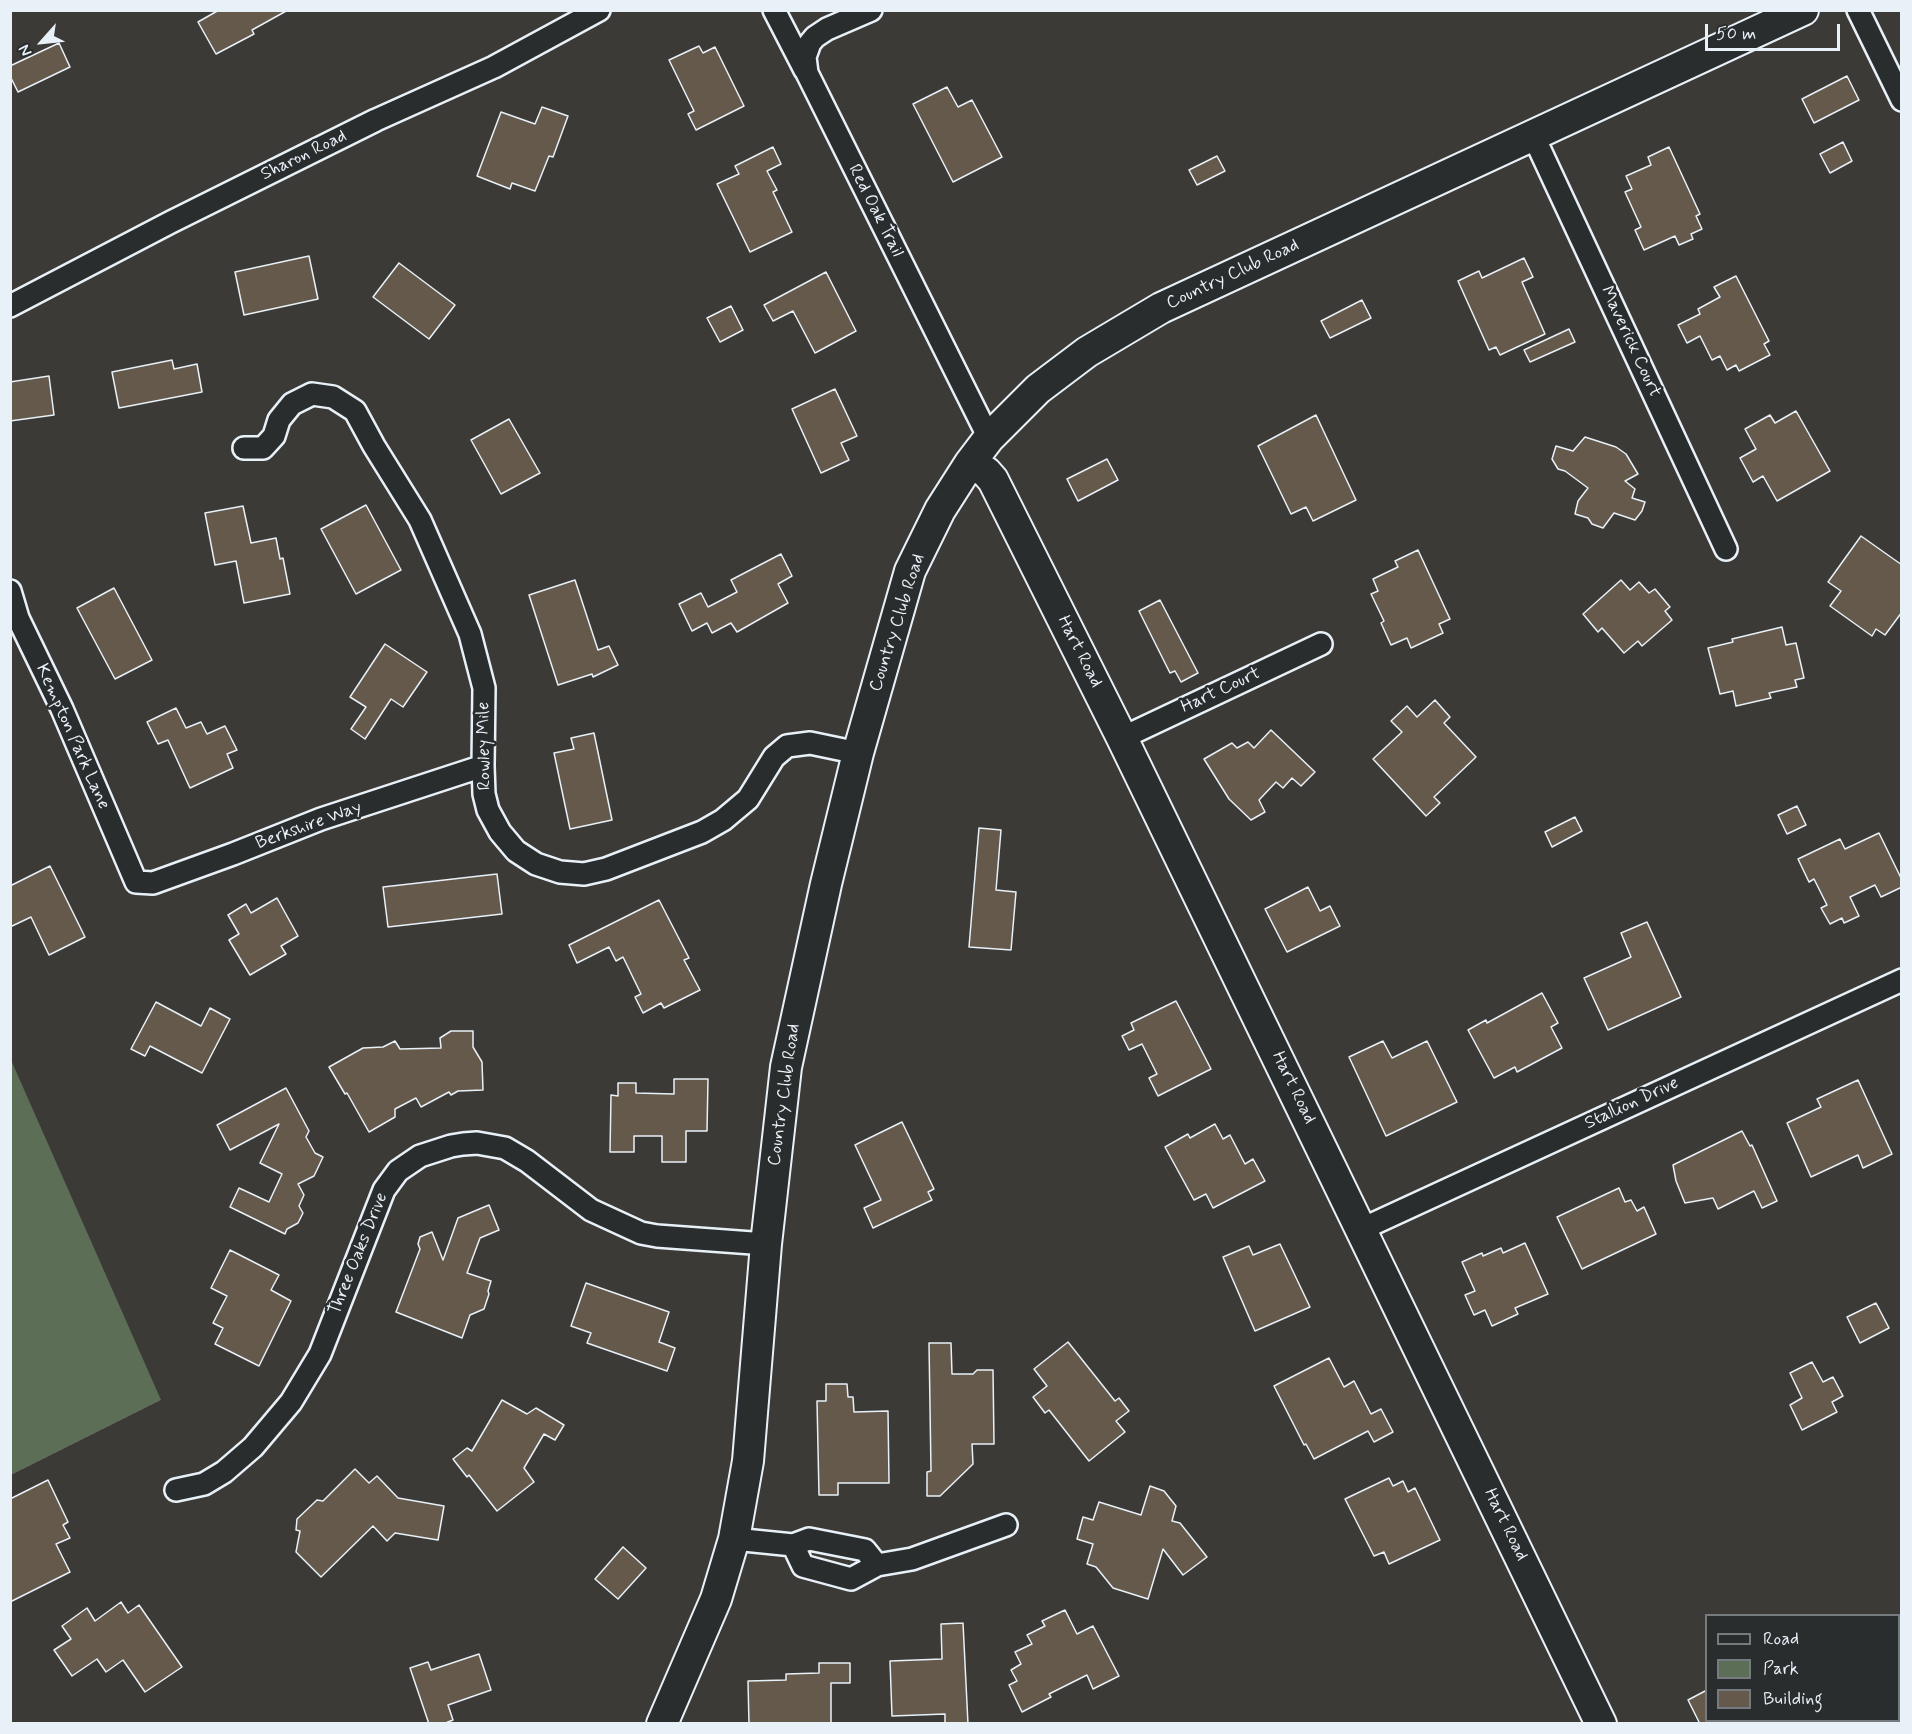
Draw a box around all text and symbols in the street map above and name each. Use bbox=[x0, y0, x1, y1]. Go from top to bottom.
north arrow bbox=[12, 12, 72, 72]
scale bar bbox=[1708, 12, 1843, 50]
text: 50 m bbox=[1716, 22, 1756, 46]
text: N bbox=[14, 41, 37, 60]
street label: Sharon Road bbox=[257, 126, 351, 186]
street label: Red Oak Trail bbox=[843, 161, 907, 261]
street label: Country Club Road bbox=[1163, 235, 1303, 315]
street label: Maverick Court bbox=[1595, 283, 1665, 401]
street label: Country Club Road bbox=[866, 551, 930, 695]
street label: Hart Road bbox=[1052, 612, 1106, 692]
street label: Kempton Park Lane bbox=[30, 661, 114, 813]
street label: Hart Court bbox=[1178, 663, 1264, 719]
street label: Rowley Mile bbox=[473, 702, 497, 790]
street label: Berkshire Way bbox=[253, 797, 365, 855]
street label: Country Club Road bbox=[764, 1022, 806, 1168]
street label: Hart Road bbox=[1266, 1048, 1320, 1128]
street label: Stallion Drive bbox=[1582, 1073, 1682, 1135]
street label: Three Oaks Drive bbox=[325, 1190, 393, 1318]
street label: Hart Road bbox=[1478, 1485, 1532, 1565]
legend bbox=[1705, 1614, 1900, 1722]
text: Road bbox=[1763, 1627, 1799, 1651]
text: Park bbox=[1763, 1657, 1799, 1681]
text: Building bbox=[1763, 1687, 1823, 1711]

